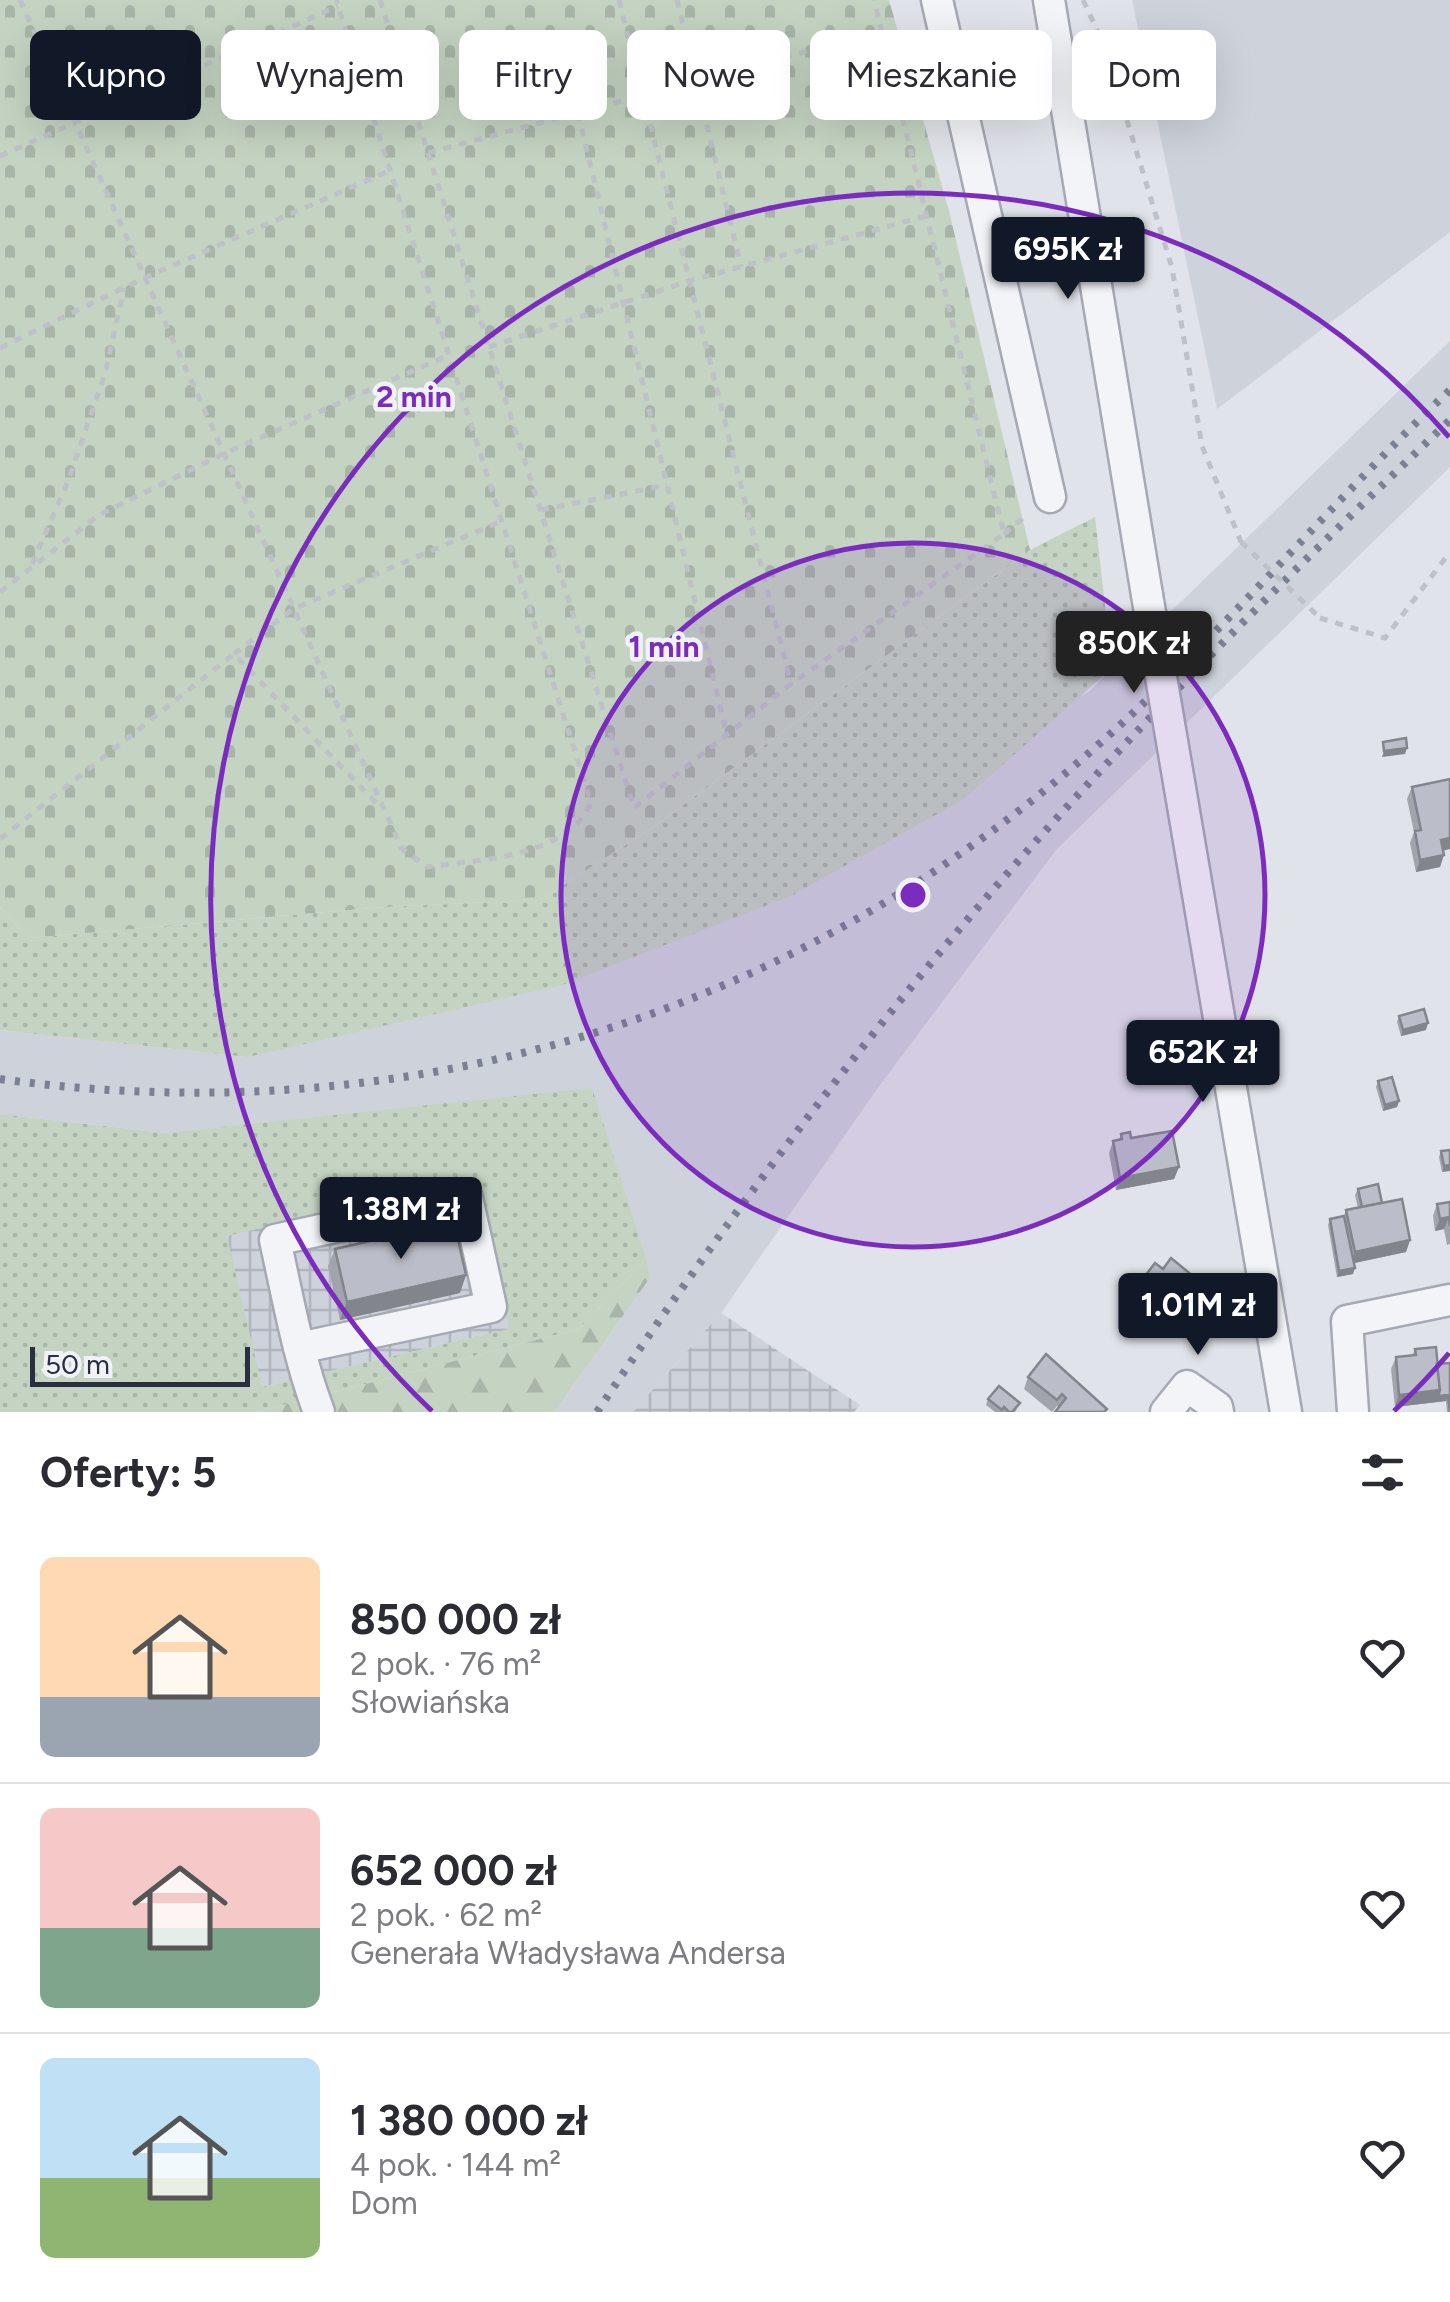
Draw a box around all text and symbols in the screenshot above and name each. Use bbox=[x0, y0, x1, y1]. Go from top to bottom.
chip: Kupno bbox=[30, 30, 201, 120]
chip: Wynajem bbox=[221, 30, 439, 120]
chip: Filtry bbox=[459, 30, 607, 120]
chip: Nowe bbox=[627, 30, 790, 120]
chip: Mieszkanie bbox=[810, 30, 1052, 120]
chip: Dom bbox=[1072, 30, 1216, 120]
pin: 695K zł bbox=[976, 217, 1160, 302]
text: 695K zł bbox=[1013, 230, 1123, 268]
text: 2 min bbox=[376, 378, 452, 415]
pin: 850K zł bbox=[1042, 611, 1226, 696]
text: 850K zł bbox=[1078, 624, 1190, 662]
text: 1 min bbox=[629, 628, 699, 665]
centre of rings bbox=[895, 877, 931, 913]
pin: 652K zł bbox=[1111, 1020, 1295, 1105]
text: 652K zł bbox=[1148, 1033, 1258, 1071]
pin: 1.38M zł bbox=[298, 1177, 504, 1262]
text: 1.38M zł bbox=[342, 1190, 460, 1228]
pin: 1.01M zł bbox=[1095, 1273, 1301, 1358]
text: 1.01M zł bbox=[1140, 1286, 1256, 1324]
scale bar bbox=[30, 1342, 250, 1386]
text: 50 m bbox=[45, 1347, 110, 1381]
icon: filters bbox=[1355, 1445, 1410, 1500]
text: Oferty: 5 bbox=[40, 1447, 216, 1498]
text: 850 000 zł bbox=[350, 1594, 561, 1645]
icon: home bbox=[120, 1597, 240, 1717]
icon: heart bbox=[1355, 1630, 1410, 1685]
text: 2 pok. · 76 m² bbox=[350, 1645, 541, 1683]
text: Słowiańska bbox=[350, 1683, 510, 1721]
text: 652 000 zł bbox=[350, 1845, 557, 1896]
icon: home bbox=[120, 1848, 240, 1968]
icon: heart bbox=[1355, 1881, 1410, 1936]
text: 2 pok. · 62 m² bbox=[350, 1896, 542, 1934]
text: Generała Władysława Andersa bbox=[350, 1934, 786, 1972]
text: 1 380 000 zł bbox=[350, 2095, 588, 2146]
icon: home bbox=[120, 2098, 240, 2218]
icon: heart bbox=[1355, 2131, 1410, 2186]
text: 4 pok. · 144 m² bbox=[350, 2146, 561, 2184]
text: Dom bbox=[350, 2184, 418, 2222]

